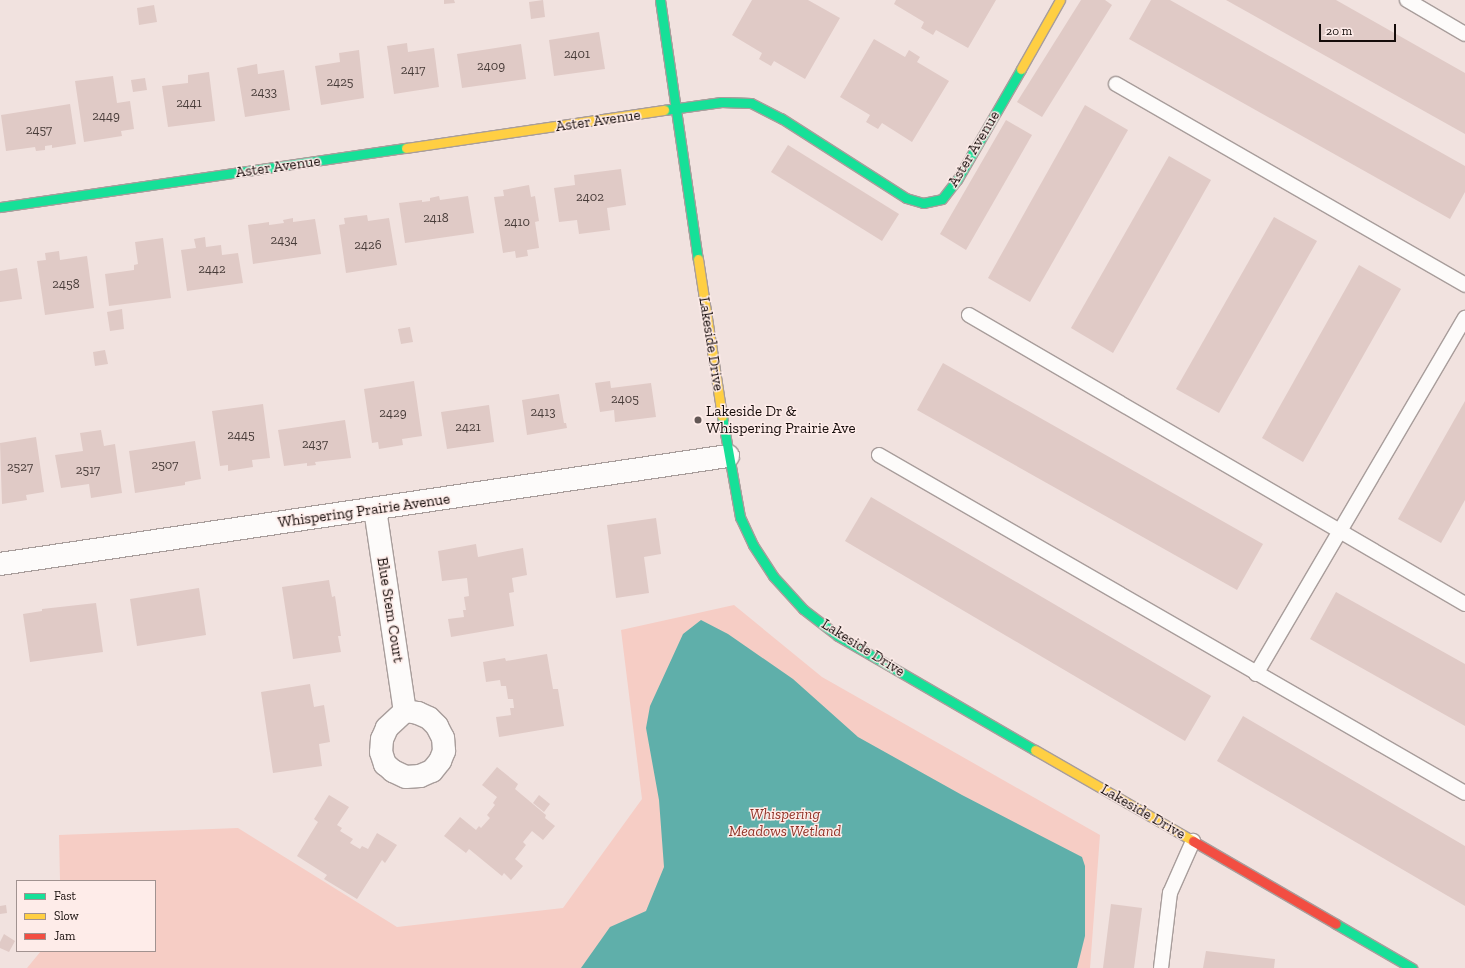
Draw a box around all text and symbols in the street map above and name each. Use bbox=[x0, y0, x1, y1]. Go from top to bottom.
scale bar bbox=[1321, 16, 1398, 42]
text: 20 m bbox=[1326, 24, 1352, 38]
house number: 2401 bbox=[564, 46, 590, 62]
house number: 2409 bbox=[477, 58, 505, 74]
house number: 2417 bbox=[401, 62, 425, 78]
house number: 2425 bbox=[326, 74, 354, 90]
house number: 2433 bbox=[251, 84, 277, 100]
house number: 2441 bbox=[176, 95, 202, 111]
street label: Aster Avenue bbox=[554, 106, 642, 136]
street label: Aster Avenue bbox=[944, 107, 1004, 191]
house number: 2449 bbox=[92, 108, 120, 124]
house number: 2457 bbox=[26, 122, 52, 138]
street label: Aster Avenue bbox=[234, 152, 322, 182]
house number: 2402 bbox=[576, 189, 604, 205]
house number: 2418 bbox=[423, 210, 449, 226]
house number: 2410 bbox=[504, 214, 530, 230]
house number: 2434 bbox=[270, 232, 298, 248]
house number: 2426 bbox=[354, 237, 382, 253]
house number: 2442 bbox=[198, 261, 226, 277]
house number: 2458 bbox=[52, 276, 80, 292]
street label: Lakeside Drive bbox=[695, 296, 727, 392]
house number: 2405 bbox=[611, 391, 639, 407]
place label: Lakeside Dr & Whispering Prairie Ave bbox=[706, 402, 856, 437]
house number: 2413 bbox=[530, 404, 556, 420]
house number: 2429 bbox=[379, 405, 407, 421]
marker: Lakeside Dr & Whispering Prairie Ave bbox=[693, 415, 703, 425]
house number: 2421 bbox=[455, 419, 481, 435]
house number: 2445 bbox=[227, 427, 255, 443]
house number: 2437 bbox=[302, 436, 328, 452]
house number: 2507 bbox=[152, 457, 178, 473]
house number: 2527 bbox=[7, 459, 33, 475]
house number: 2517 bbox=[76, 462, 100, 478]
street label: Whispering Prairie Avenue bbox=[277, 490, 451, 532]
street label: Blue Stem Court bbox=[373, 556, 407, 664]
street label: Lakeside Drive bbox=[818, 615, 908, 681]
street label: Lakeside Drive bbox=[1097, 781, 1189, 843]
park label: Whispering Meadows Wetland bbox=[729, 805, 841, 840]
legend bbox=[16, 880, 156, 952]
text: Fast bbox=[54, 889, 76, 903]
text: Slow bbox=[54, 909, 79, 923]
text: Jam bbox=[54, 929, 75, 943]

